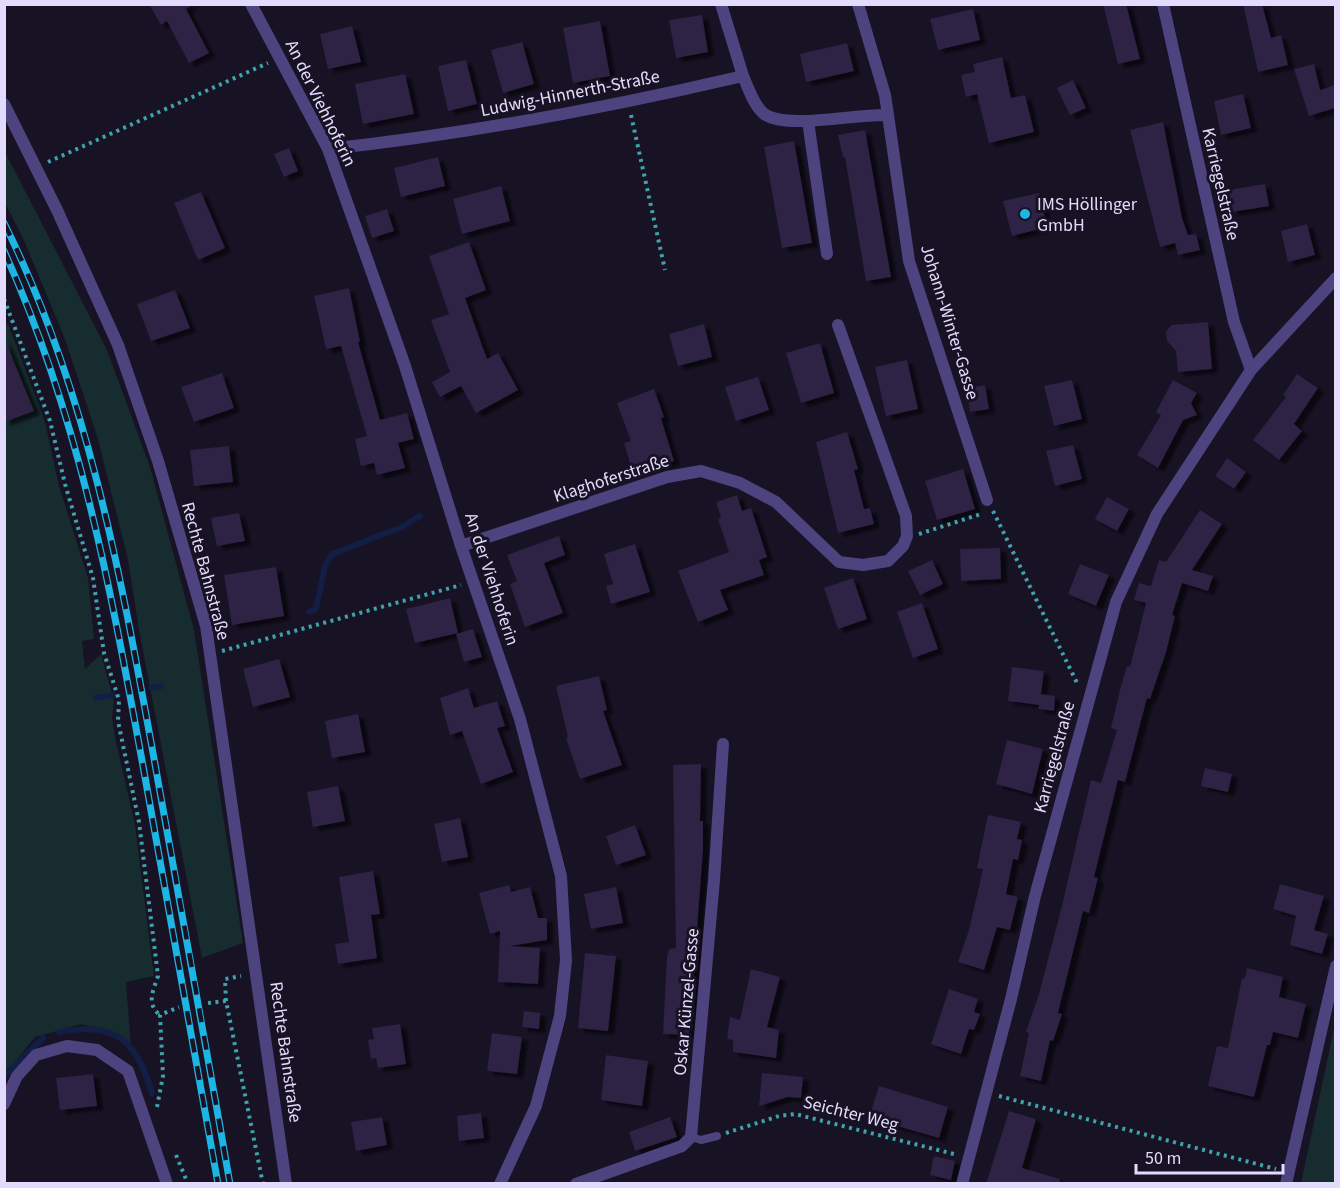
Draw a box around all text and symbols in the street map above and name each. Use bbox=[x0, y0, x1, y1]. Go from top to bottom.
street label: An der Viehhoferin bbox=[279, 36, 362, 171]
street label: Ludwig-Hinnerth-Straße bbox=[478, 64, 662, 123]
street label: Karriegelstraße bbox=[1195, 125, 1246, 243]
place label: IMS Höllinger GmbH bbox=[1037, 192, 1138, 238]
marker: IMS Höllinger GmbH bbox=[1018, 207, 1032, 221]
street label: Johann-Winter-Gasse bbox=[914, 241, 985, 403]
street label: Klaghoferstraße bbox=[550, 448, 672, 509]
street label: Rechte Bahnstraße bbox=[175, 499, 236, 643]
street label: An der Viehhoferin bbox=[458, 509, 525, 649]
street label: Karriegelstraße bbox=[1028, 698, 1081, 816]
street label: Oskar Künzel-Gasse bbox=[668, 927, 705, 1077]
street label: Rechte Bahnstraße bbox=[263, 980, 308, 1124]
street label: Seichter Weg bbox=[801, 1090, 901, 1137]
scale bar bbox=[1136, 1137, 1283, 1175]
text: 50 m bbox=[1145, 1146, 1181, 1171]

